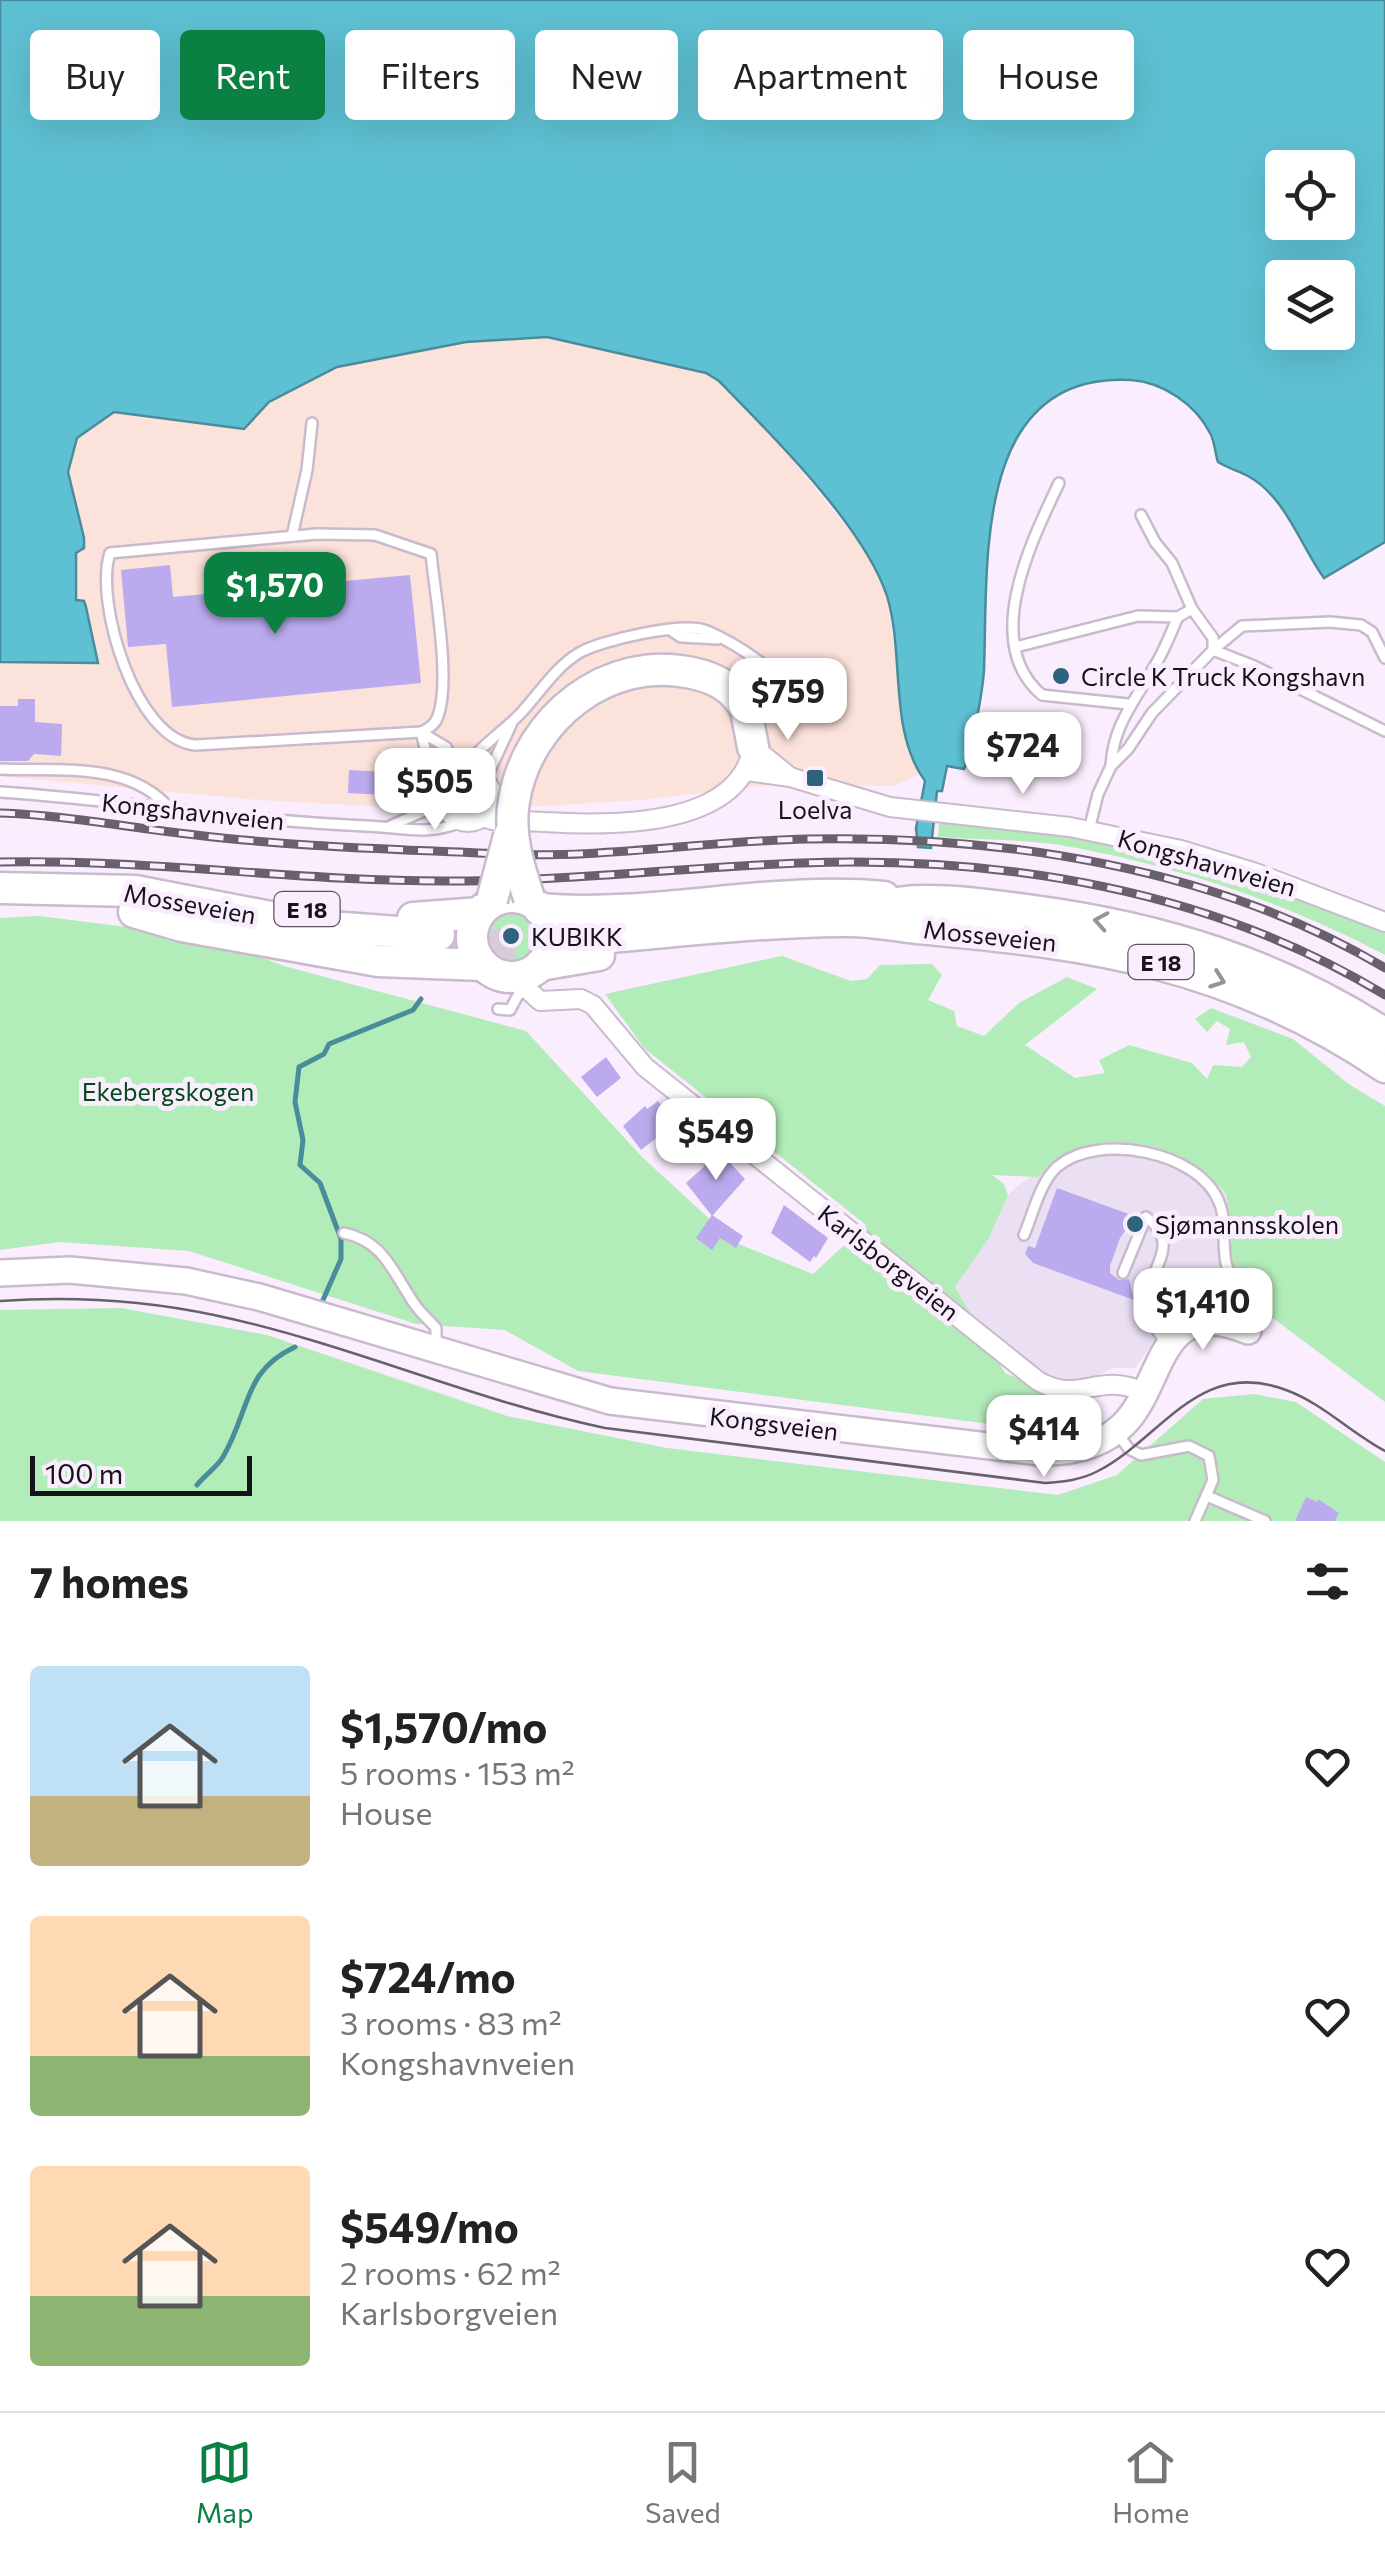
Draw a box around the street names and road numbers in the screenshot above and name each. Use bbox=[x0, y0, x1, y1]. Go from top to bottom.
street label: Kongshavnveien bbox=[100, 786, 286, 836]
street label: Kongshavnveien bbox=[1115, 822, 1299, 902]
street label: Mosseveien bbox=[122, 877, 258, 929]
road number: E 18 bbox=[274, 892, 340, 926]
street label: Mosseveien bbox=[922, 913, 1058, 957]
road number: E 18 bbox=[1128, 945, 1194, 979]
street label: Karlsborgveien bbox=[813, 1198, 965, 1326]
street label: Kongsveien bbox=[708, 1400, 840, 1446]

